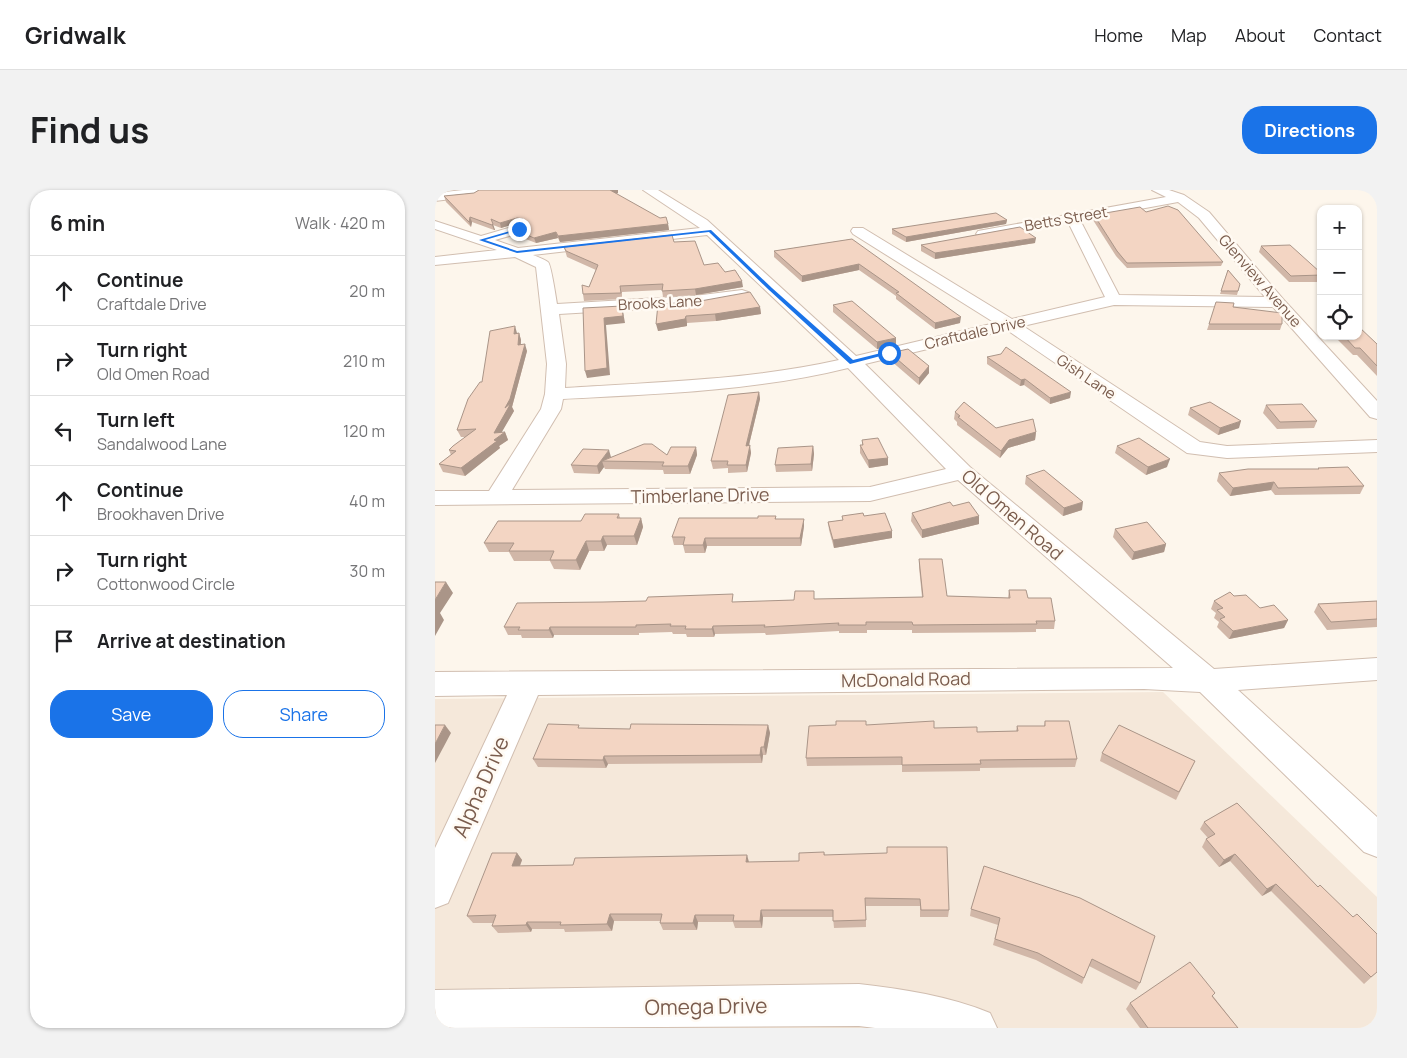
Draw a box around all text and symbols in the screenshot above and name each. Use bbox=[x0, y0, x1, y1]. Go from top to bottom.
text: Gridwalk bbox=[25, 18, 126, 51]
text: Home bbox=[1094, 23, 1143, 47]
text: Map bbox=[1171, 23, 1207, 47]
text: About bbox=[1235, 23, 1285, 47]
text: Contact bbox=[1313, 23, 1382, 47]
text: Find us bbox=[30, 106, 149, 154]
button: Directions bbox=[1242, 106, 1377, 154]
street label: Betts Street bbox=[1023, 201, 1109, 236]
map controls bbox=[1317, 205, 1362, 340]
button: + bbox=[1317, 205, 1362, 250]
text: 6 min bbox=[50, 209, 105, 237]
text: Walk · 420 m bbox=[295, 212, 385, 234]
route end bbox=[508, 218, 531, 241]
street label: Glenview Avenue bbox=[1214, 230, 1307, 332]
button: − bbox=[1317, 250, 1362, 295]
text: Continue bbox=[97, 267, 183, 293]
icon: ahead bbox=[50, 277, 78, 305]
text: 20 m bbox=[349, 280, 385, 302]
street label: Brooks Lane bbox=[617, 290, 703, 315]
text: Craftdale Drive bbox=[97, 293, 207, 315]
button: locate bbox=[1317, 295, 1362, 340]
street label: Craftdale Drive bbox=[922, 311, 1028, 354]
text: Turn right bbox=[97, 337, 187, 363]
route start bbox=[878, 342, 901, 365]
icon: right bbox=[50, 347, 78, 375]
street label: Gish Lane bbox=[1052, 349, 1120, 404]
text: 210 m bbox=[343, 350, 385, 372]
text: Old Omen Road bbox=[97, 363, 210, 385]
text: Turn left bbox=[97, 407, 175, 433]
icon: left bbox=[50, 417, 78, 445]
text: 120 m bbox=[343, 420, 385, 442]
text: Sandalwood Lane bbox=[97, 433, 227, 455]
street label: Old Omen Road bbox=[957, 464, 1068, 565]
text: Continue bbox=[97, 477, 183, 503]
street label: Timberlane Drive bbox=[630, 482, 770, 508]
icon: ahead bbox=[50, 487, 78, 515]
text: 40 m bbox=[349, 490, 385, 512]
text: Brookhaven Drive bbox=[97, 503, 224, 525]
text: Turn right bbox=[97, 547, 187, 573]
icon: right bbox=[50, 557, 78, 585]
text: 30 m bbox=[350, 560, 385, 582]
text: Cottonwood Circle bbox=[97, 573, 235, 595]
icon: arrive bbox=[50, 627, 78, 655]
text: Arrive at destination bbox=[97, 628, 286, 654]
street label: McDonald Road bbox=[841, 666, 971, 692]
button: Save bbox=[50, 690, 213, 738]
button: Share bbox=[223, 690, 385, 738]
street label: Alpha Drive bbox=[445, 732, 515, 842]
street label: Omega Drive bbox=[644, 991, 768, 1021]

